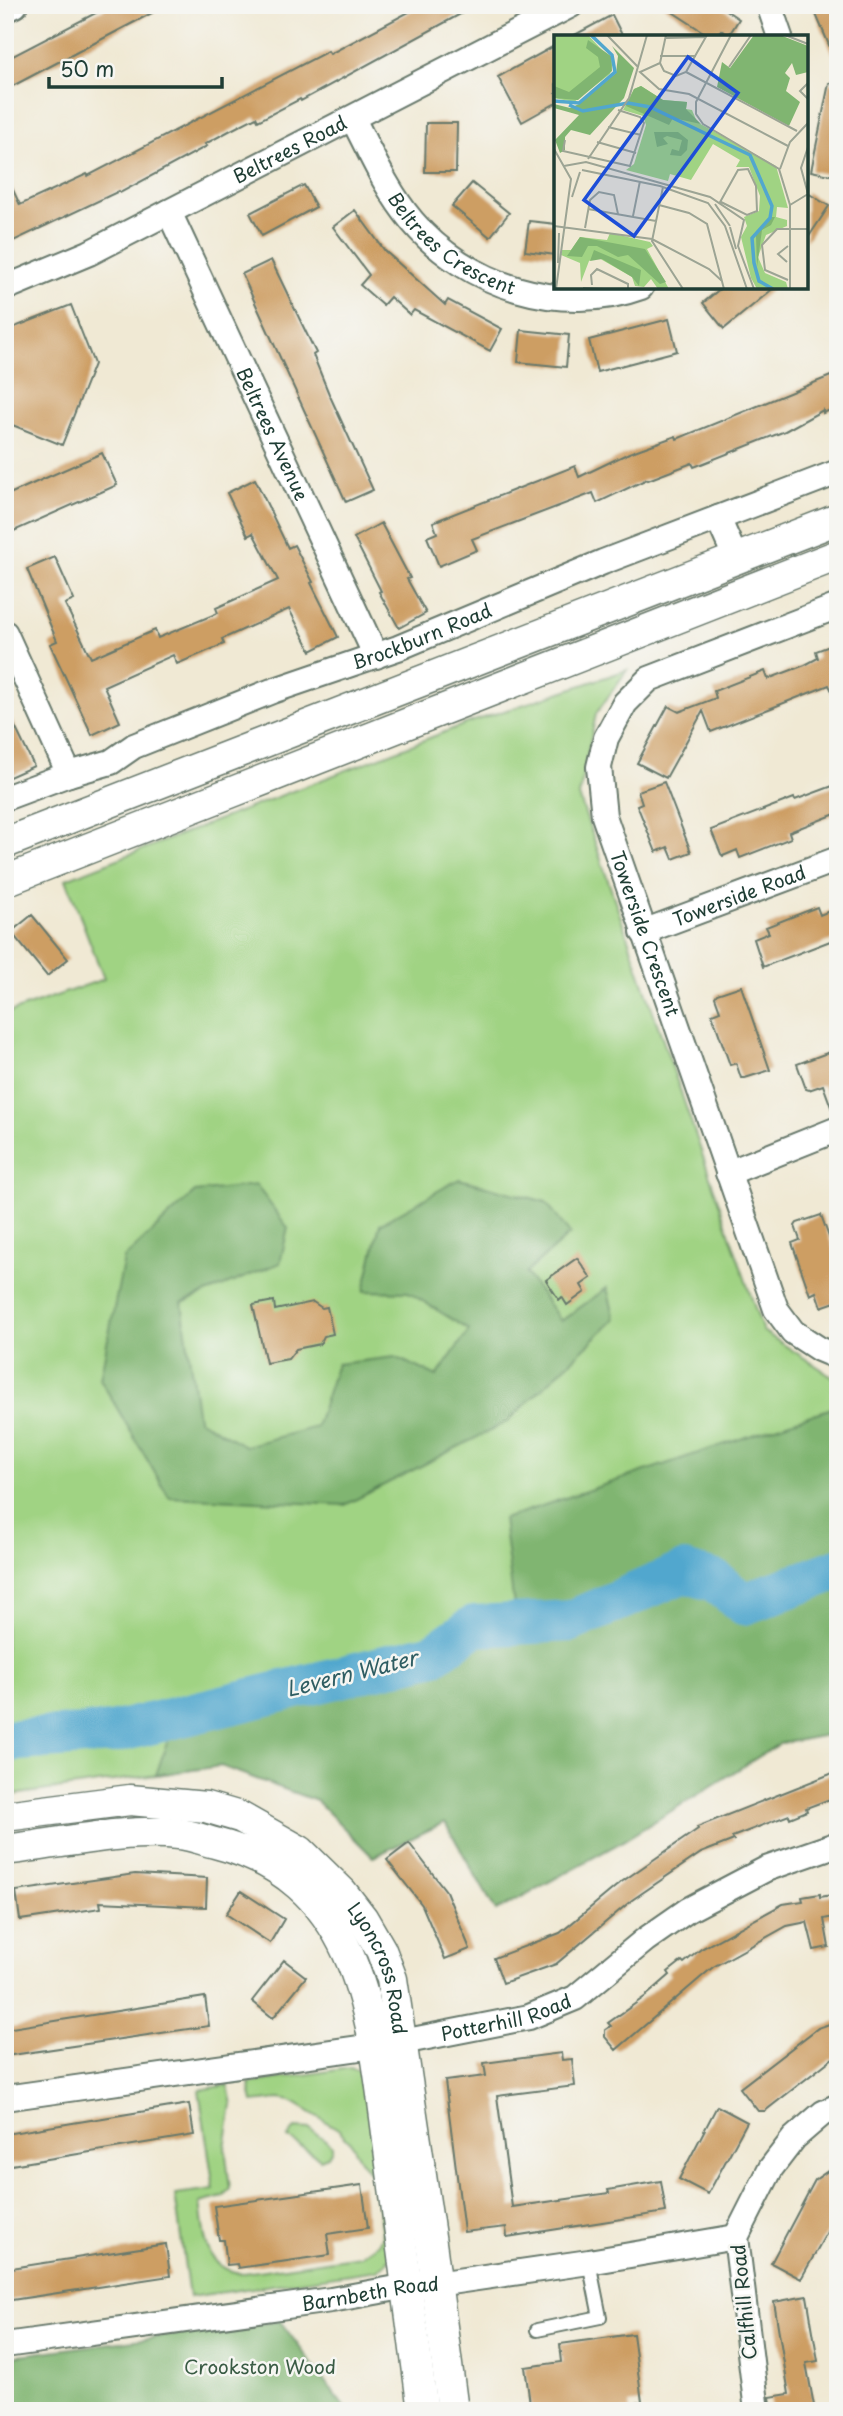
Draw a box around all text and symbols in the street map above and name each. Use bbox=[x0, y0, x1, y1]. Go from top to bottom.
inset map bbox=[554, 35, 808, 289]
scale bar bbox=[49, 46, 222, 90]
text: 50 m bbox=[60, 52, 114, 84]
street label: Beltrees Road bbox=[228, 108, 351, 190]
street label: Beltrees Crescent bbox=[382, 186, 520, 301]
street label: Beltrees Avenue bbox=[230, 362, 317, 505]
street label: Brockburn Road bbox=[348, 595, 496, 676]
street label: Towerside Crescent bbox=[604, 847, 688, 1020]
street label: Towerside Road bbox=[669, 857, 810, 933]
water label: Levern Water bbox=[283, 1640, 424, 1704]
street label: Lyoncross Road bbox=[342, 1896, 415, 2036]
street label: Potterhill Road bbox=[438, 1986, 575, 2047]
street label: Calfhill Road bbox=[723, 2243, 763, 2361]
street label: Barnbeth Road bbox=[300, 2269, 440, 2317]
park label: Crookston Wood bbox=[184, 2352, 336, 2380]

